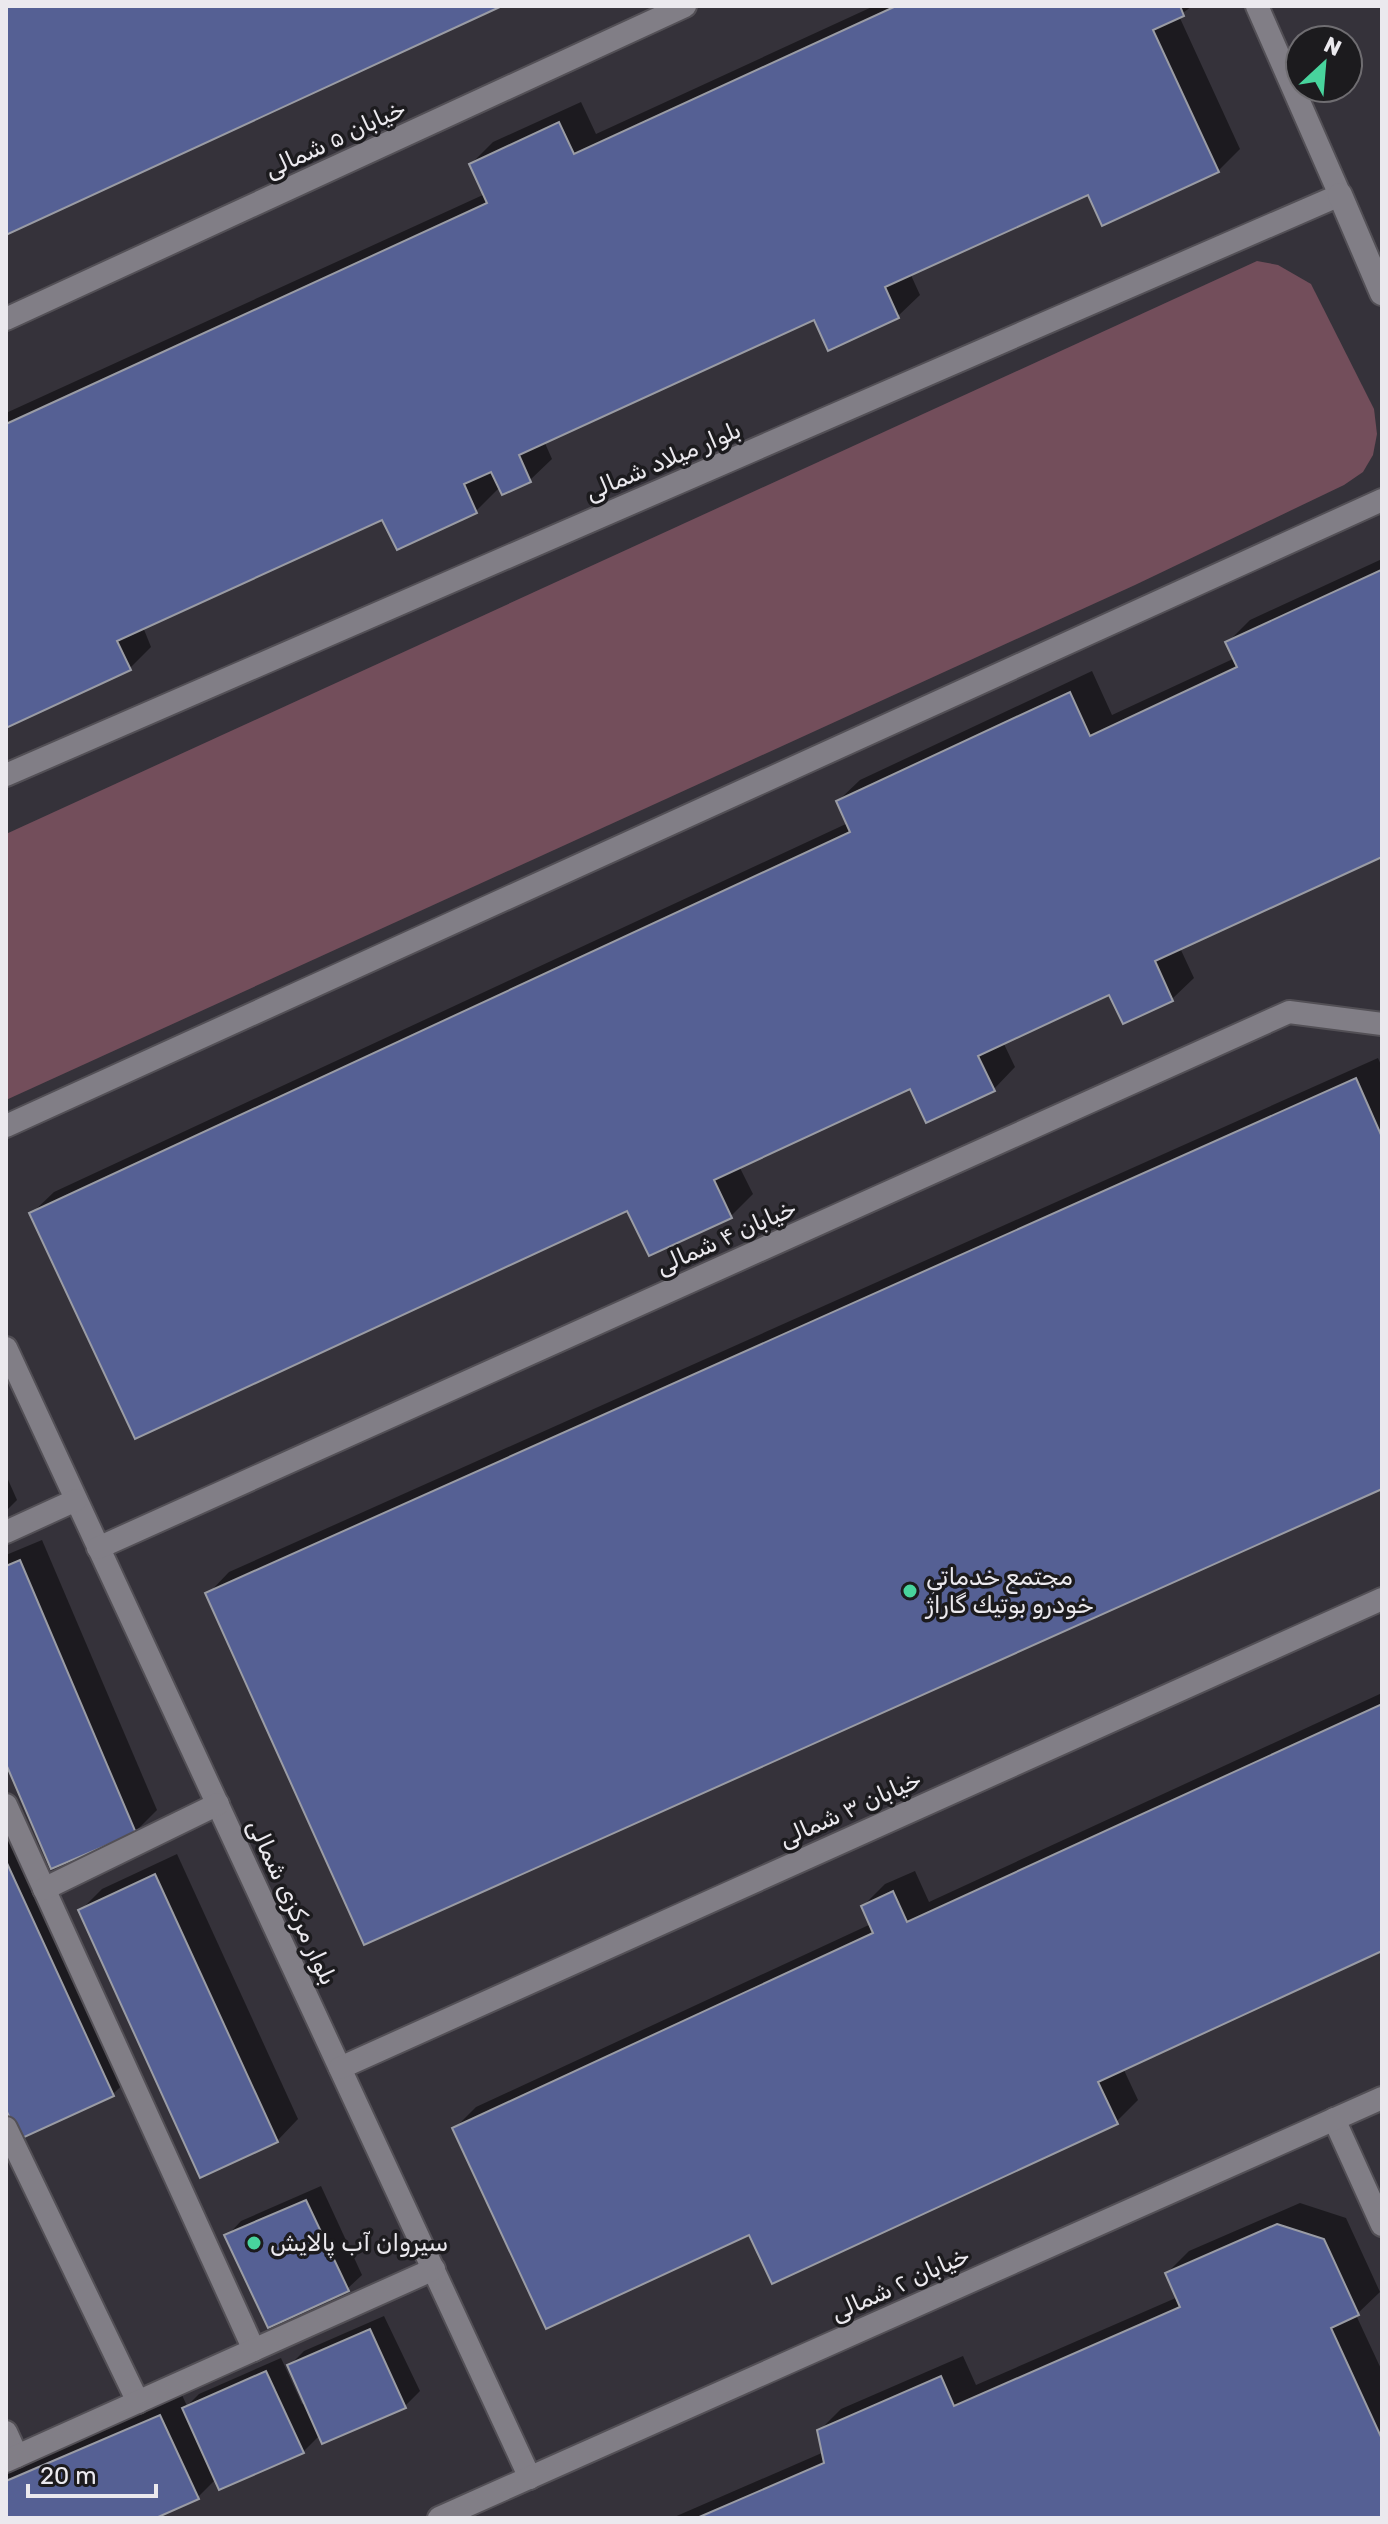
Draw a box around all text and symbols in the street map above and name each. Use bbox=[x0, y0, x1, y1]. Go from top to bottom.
north arrow bbox=[1284, 24, 1364, 104]
text: N bbox=[1320, 31, 1346, 62]
street label: خیابان ۵ شمالی bbox=[260, 94, 410, 184]
street label: بلوار میلاد شمالی bbox=[581, 416, 745, 506]
street label: خیابان ۴ شمالی bbox=[651, 1194, 801, 1280]
place label: مجتمع خدماتي خودرو بوتيك گاراژ bbox=[924, 1563, 1094, 1619]
marker: مجتمع خدماتي خودرو بوتيك گاراژ bbox=[901, 1582, 919, 1600]
street label: خیابان ۳ شمالی bbox=[774, 1765, 926, 1853]
street label: بلوار مرکزی شمالی bbox=[241, 1815, 343, 1989]
place label: سیروان آب پالایش bbox=[270, 2229, 448, 2259]
marker: سیروان آب پالایش bbox=[245, 2234, 263, 2252]
street label: خیابان ۲ شمالی bbox=[826, 2241, 974, 2327]
scale bar bbox=[28, 2448, 156, 2498]
text: 20 m bbox=[40, 2462, 97, 2490]

